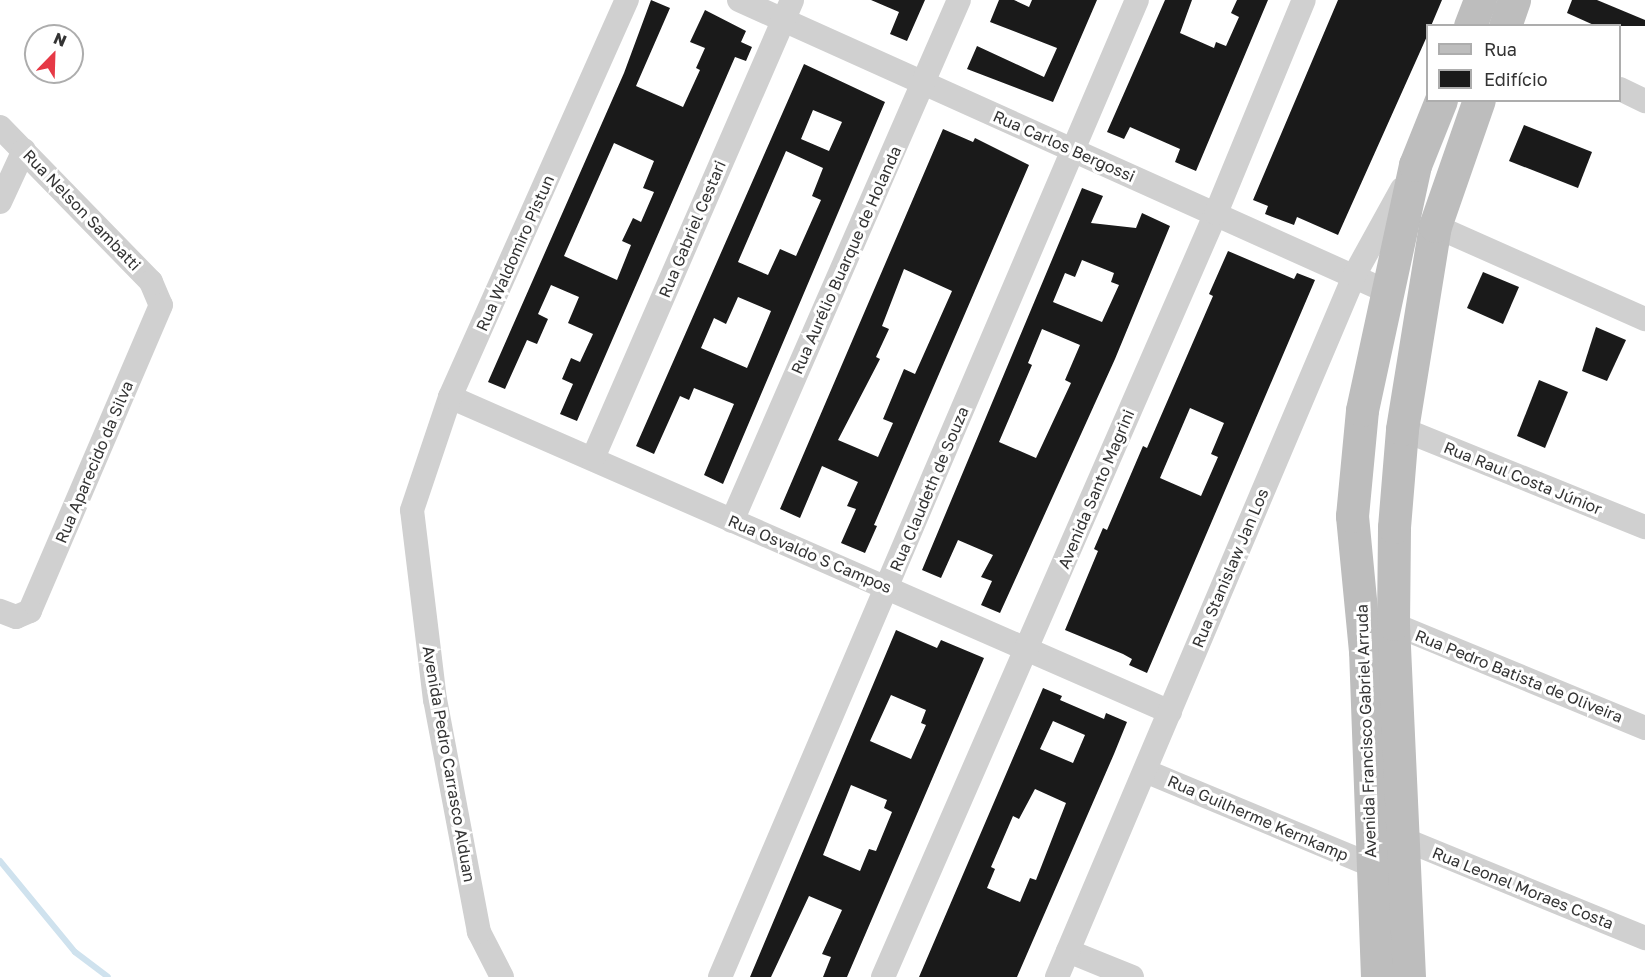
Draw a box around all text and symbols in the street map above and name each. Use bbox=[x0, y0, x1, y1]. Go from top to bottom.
north arrow bbox=[24, 24, 84, 84]
legend bbox=[1426, 24, 1621, 102]
text: N bbox=[51, 28, 70, 51]
text: Rua bbox=[1484, 38, 1517, 60]
text: Edifício bbox=[1484, 68, 1548, 90]
street label: Rua Carlos Bergossi bbox=[990, 106, 1138, 186]
street label: Rua Aurélio Buarque de Holanda bbox=[787, 143, 905, 377]
street label: Rua Nelson Sambatti bbox=[19, 145, 145, 275]
street label: Rua Gabriel Cestari bbox=[654, 158, 730, 300]
street label: Rua Waldomiro Pistun bbox=[472, 172, 558, 334]
street label: Rua Aparecido da Silva bbox=[51, 378, 137, 546]
street label: Rua Claudeth de Souza bbox=[886, 404, 972, 574]
street label: Avenida Santo Magrini bbox=[1054, 407, 1138, 571]
street label: Rua Raul Costa Júnior bbox=[1441, 437, 1605, 519]
street label: Rua Stanislaw Jan Los bbox=[1188, 486, 1272, 650]
street label: Rua Osvaldo S Campos bbox=[725, 511, 895, 597]
street label: Avenida Francisco Gabriel Arruda bbox=[1352, 604, 1380, 858]
street label: Rua Pedro Batista de Oliveira bbox=[1412, 625, 1626, 727]
street label: Avenida Pedro Carrasco Alduan bbox=[419, 644, 479, 884]
street label: Rua Guilherme Kernkamp bbox=[1165, 771, 1351, 865]
street label: Rua Leonel Moraes Costa bbox=[1429, 843, 1617, 933]

